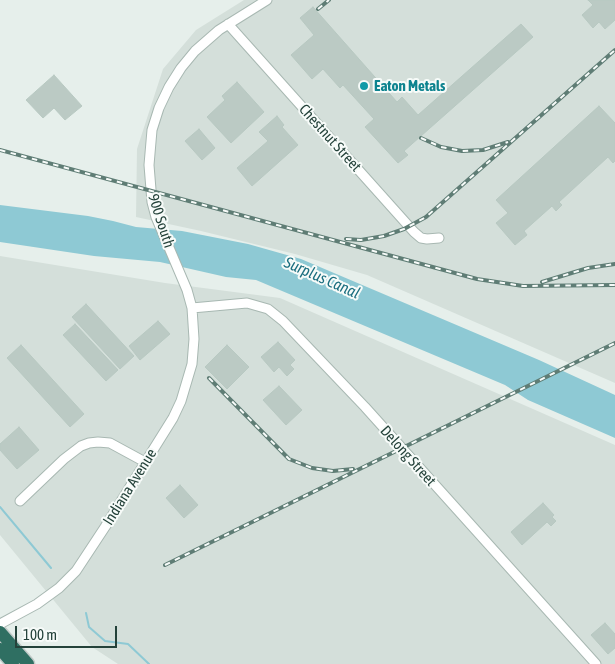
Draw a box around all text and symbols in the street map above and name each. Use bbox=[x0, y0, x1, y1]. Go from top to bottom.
place label: Eaton Metals bbox=[374, 77, 445, 95]
marker: Eaton Metals bbox=[358, 80, 370, 92]
street label: Chestnut Street bbox=[295, 101, 365, 175]
street label: 900 South bbox=[144, 192, 178, 250]
water label: Surplus Canal bbox=[281, 253, 363, 303]
street label: Delong Street bbox=[376, 422, 440, 490]
street label: Indiana Avenue bbox=[99, 446, 161, 528]
scale bar bbox=[18, 616, 120, 648]
text: 100 m bbox=[23, 626, 57, 643]

